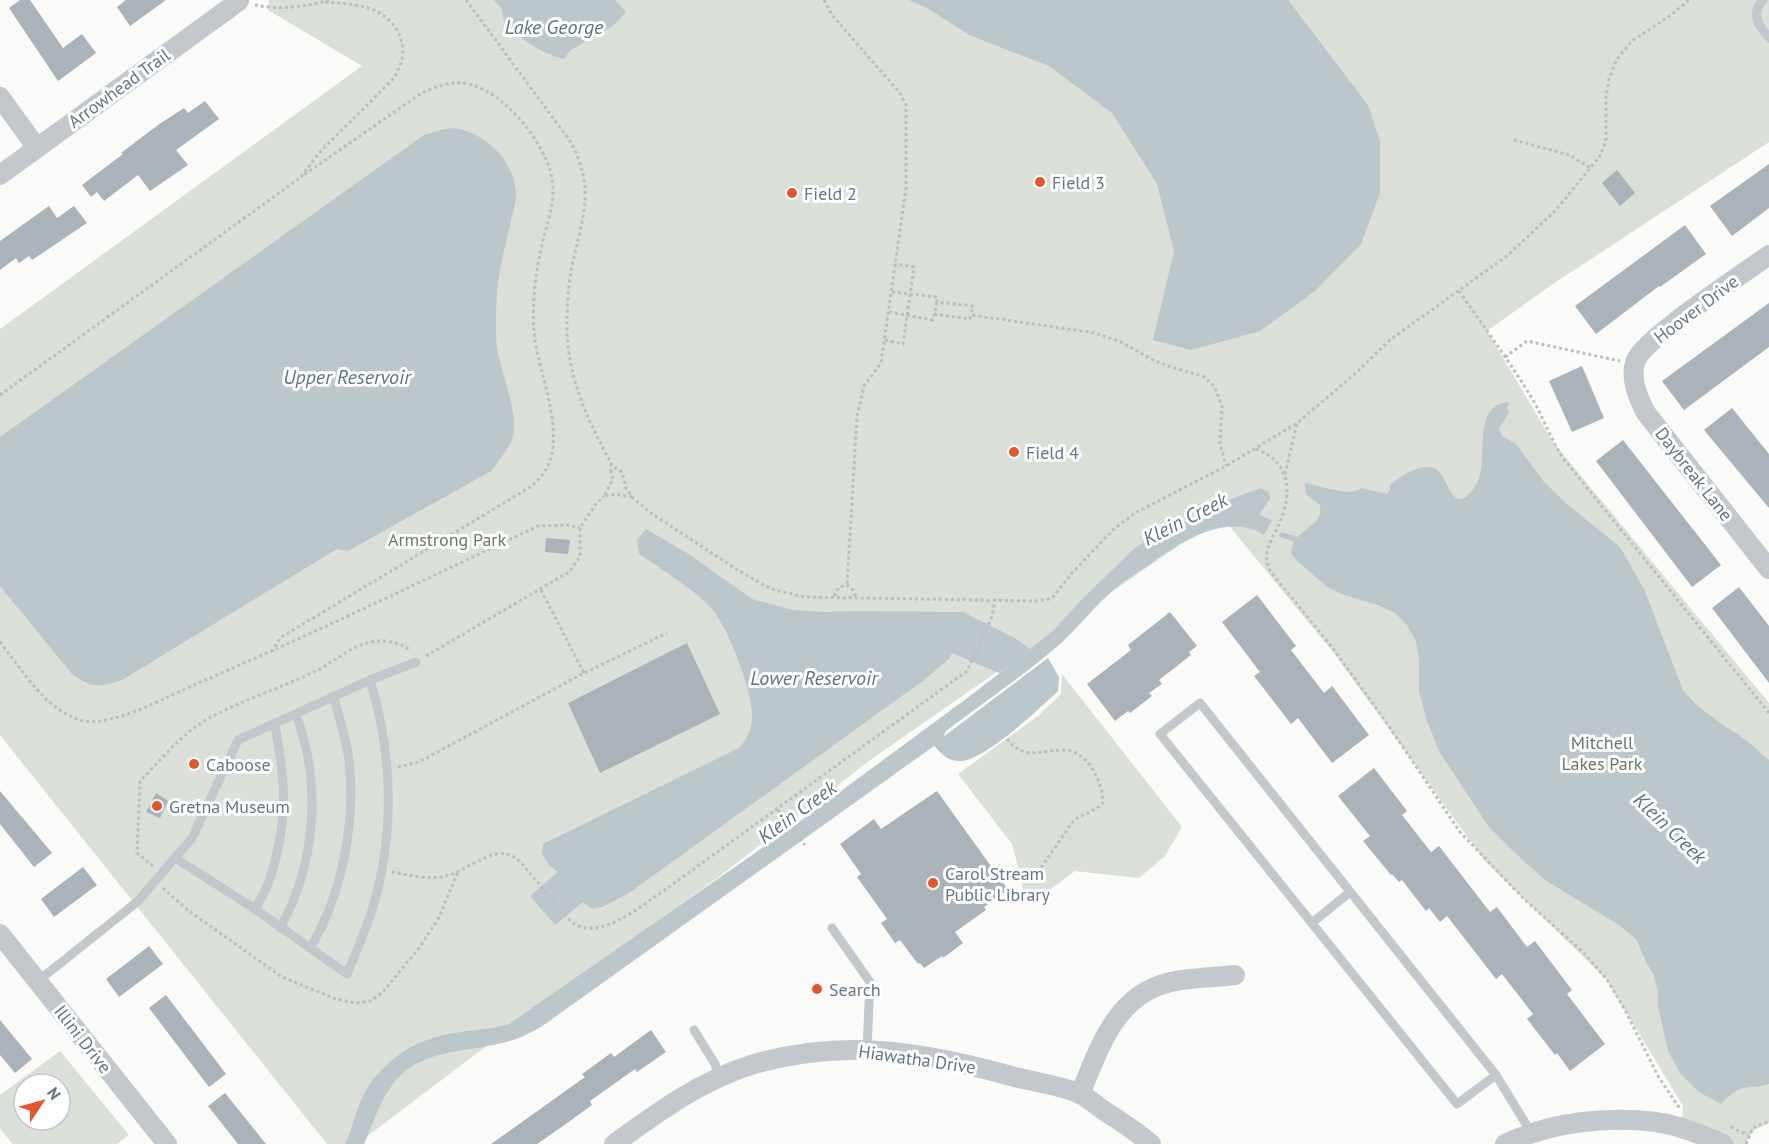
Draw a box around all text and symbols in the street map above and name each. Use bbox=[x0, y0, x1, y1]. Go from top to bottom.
water label: Lake George bbox=[505, 14, 604, 40]
street label: Arrowhead Trail bbox=[63, 43, 175, 133]
place label: Field 3 bbox=[1052, 171, 1105, 194]
marker: Field 3 bbox=[1033, 175, 1047, 189]
place label: Field 2 bbox=[804, 182, 857, 205]
marker: Field 2 bbox=[785, 186, 799, 200]
street label: Hoover Drive bbox=[1649, 270, 1743, 348]
water label: Upper Reservoir bbox=[283, 364, 412, 390]
street label: Daybreak Lane bbox=[1650, 422, 1738, 526]
place label: Field 4 bbox=[1026, 441, 1079, 464]
marker: Field 4 bbox=[1007, 445, 1021, 459]
water label: Klein Creek bbox=[1138, 486, 1233, 551]
park label: Armstrong Park bbox=[388, 528, 506, 551]
water label: Lower Reservoir bbox=[750, 665, 879, 691]
park label: Mitchell Lakes Park bbox=[1562, 731, 1643, 775]
place label: Caboose bbox=[206, 753, 271, 776]
marker: Caboose bbox=[187, 757, 201, 771]
water label: Klein Creek bbox=[752, 774, 842, 849]
water label: Klein Creek bbox=[1628, 787, 1713, 870]
place label: Gretna Museum bbox=[169, 795, 290, 818]
marker: Gretna Museum bbox=[150, 799, 164, 813]
place label: Carol Stream Public Library bbox=[945, 862, 1050, 906]
marker: Carol Stream Public Library bbox=[926, 876, 940, 890]
place label: Search bbox=[829, 978, 881, 1001]
marker: Search bbox=[810, 982, 824, 996]
street label: Illini Drive bbox=[49, 1000, 117, 1078]
street label: Hiawatha Drive bbox=[857, 1039, 977, 1079]
north arrow bbox=[12, 1072, 72, 1132]
text: N bbox=[43, 1083, 65, 1103]

